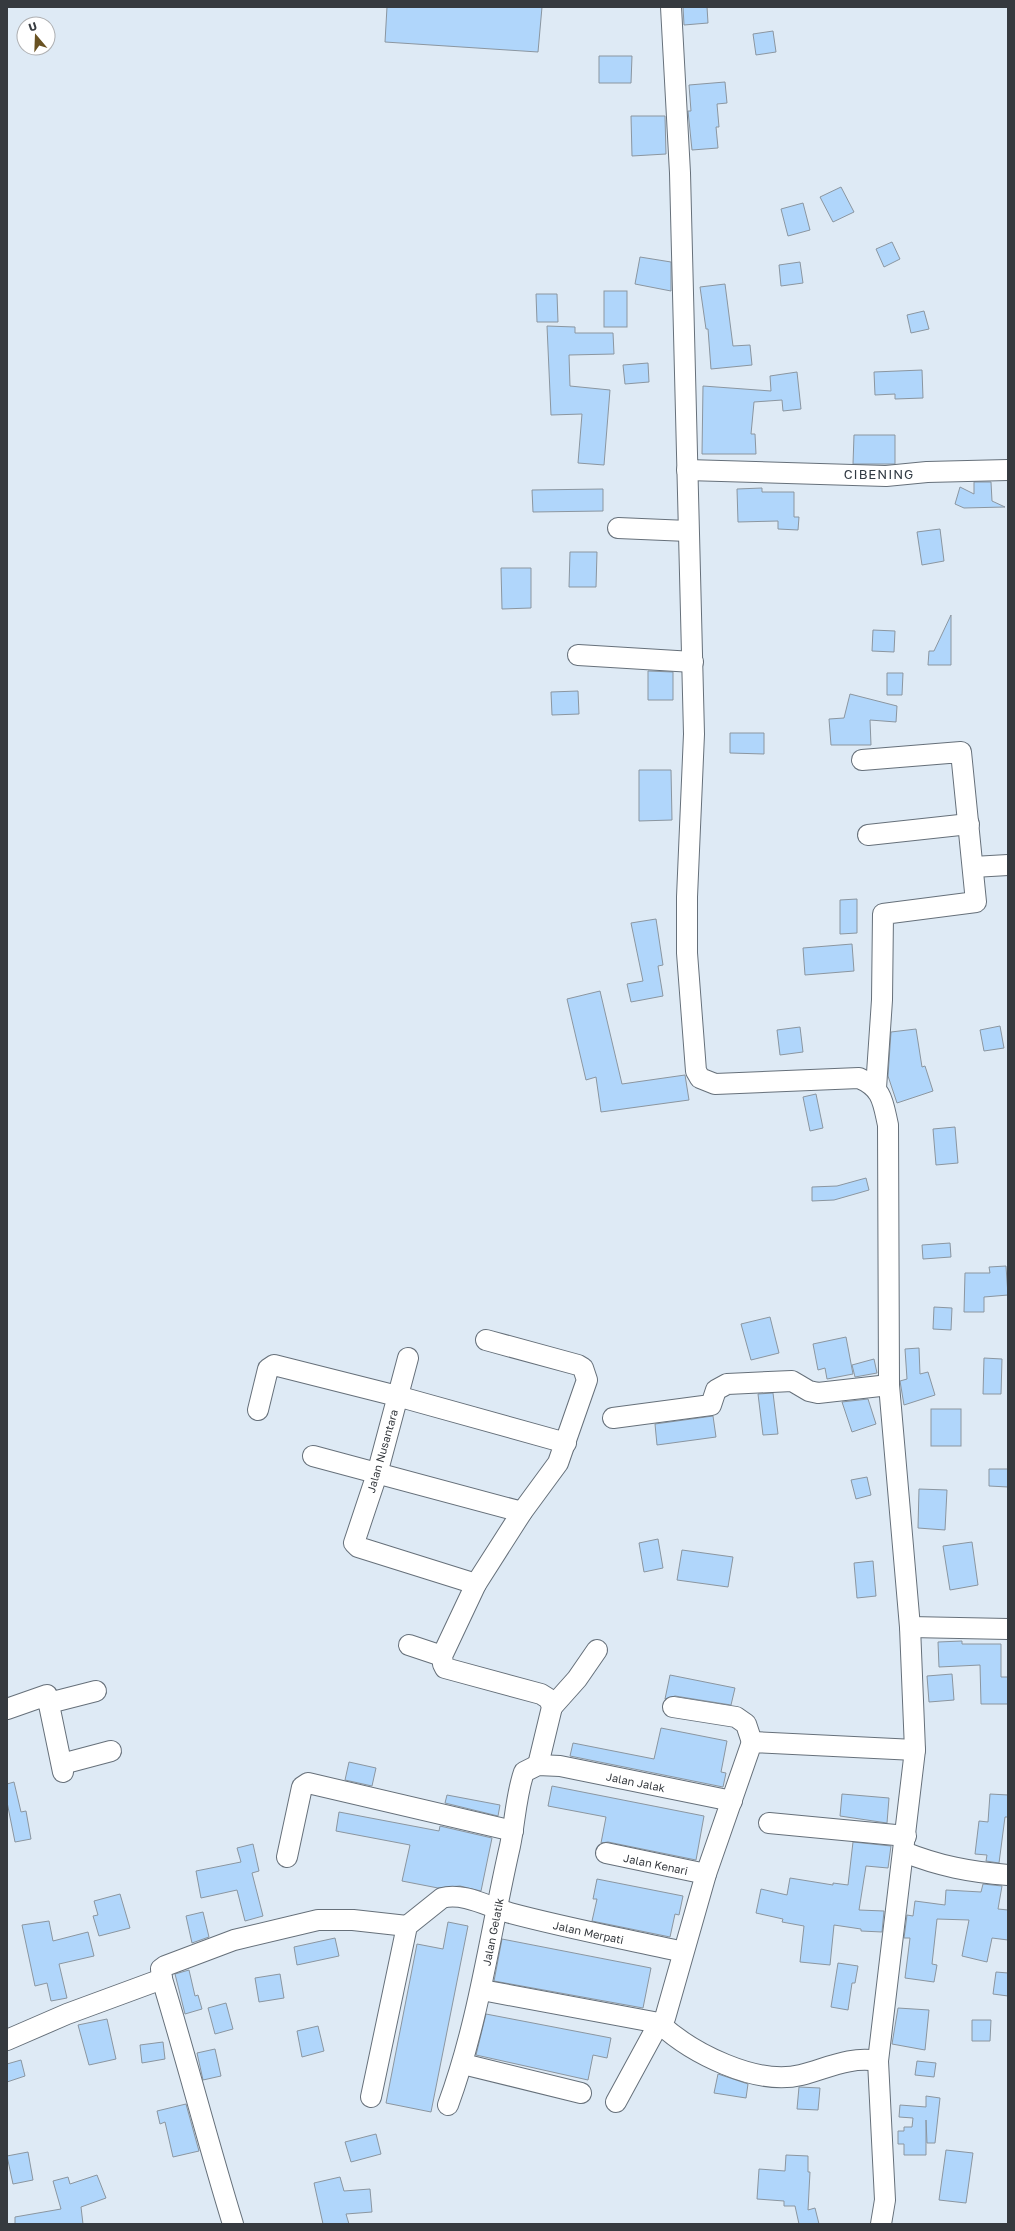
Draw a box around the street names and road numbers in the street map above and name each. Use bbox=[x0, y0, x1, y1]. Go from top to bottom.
street label: Jalan Nusantara bbox=[364, 1408, 400, 1494]
street label: Jalan Jalak bbox=[605, 1769, 666, 1794]
street label: Jalan Kenari bbox=[622, 1850, 689, 1877]
street label: Jalan Gelatik bbox=[479, 1897, 505, 1967]
street label: Jalan Merpati bbox=[552, 1917, 625, 1946]

